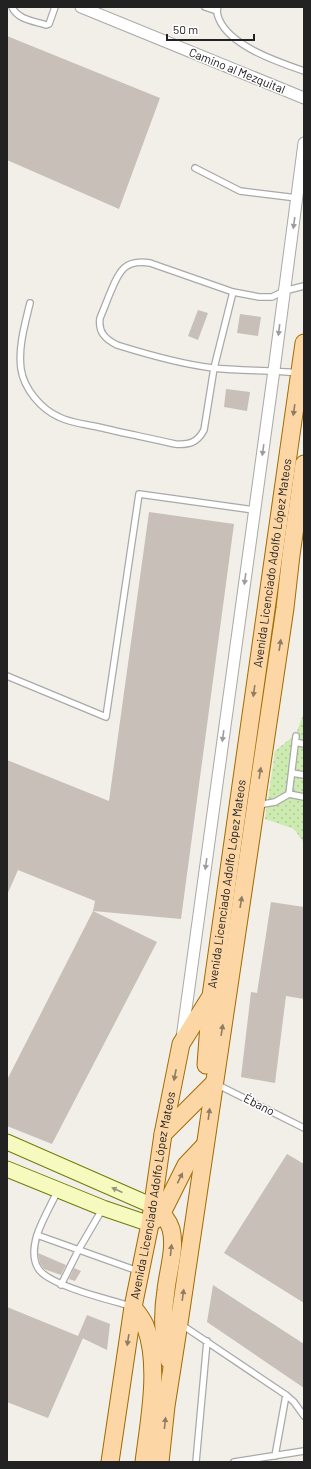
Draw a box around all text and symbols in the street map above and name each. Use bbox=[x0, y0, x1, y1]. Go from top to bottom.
scale bar bbox=[167, 16, 254, 42]
text: 50 m bbox=[173, 22, 198, 36]
street label: Camino al Mezquital bbox=[187, 44, 288, 96]
one-way arrow bbox=[291, 217, 297, 229]
one-way arrow bbox=[276, 324, 283, 336]
one-way arrow bbox=[291, 404, 297, 416]
one-way arrow bbox=[260, 444, 266, 456]
street label: Avenida Licenciado Adolfo López Mateos bbox=[250, 457, 293, 668]
one-way arrow bbox=[242, 573, 248, 585]
one-way arrow bbox=[277, 638, 283, 651]
one-way arrow bbox=[251, 685, 257, 697]
one-way arrow bbox=[220, 730, 226, 742]
one-way arrow bbox=[258, 767, 264, 779]
street label: Avenida Licenciado Adolfo López Mateos bbox=[204, 778, 248, 989]
one-way arrow bbox=[203, 858, 209, 870]
one-way arrow bbox=[238, 896, 244, 908]
one-way arrow bbox=[219, 1024, 225, 1036]
one-way arrow bbox=[172, 1068, 178, 1081]
street label: Avenida Licenciado Adolfo López Mateos bbox=[127, 1090, 177, 1300]
street label: Ébano bbox=[242, 1090, 277, 1118]
one-way arrow bbox=[206, 1108, 212, 1120]
one-way arrow bbox=[177, 1173, 183, 1184]
one-way arrow bbox=[111, 1187, 123, 1193]
one-way arrow bbox=[168, 1244, 175, 1256]
one-way arrow bbox=[180, 1288, 186, 1301]
one-way arrow bbox=[125, 1334, 131, 1346]
one-way arrow bbox=[161, 1417, 168, 1429]

